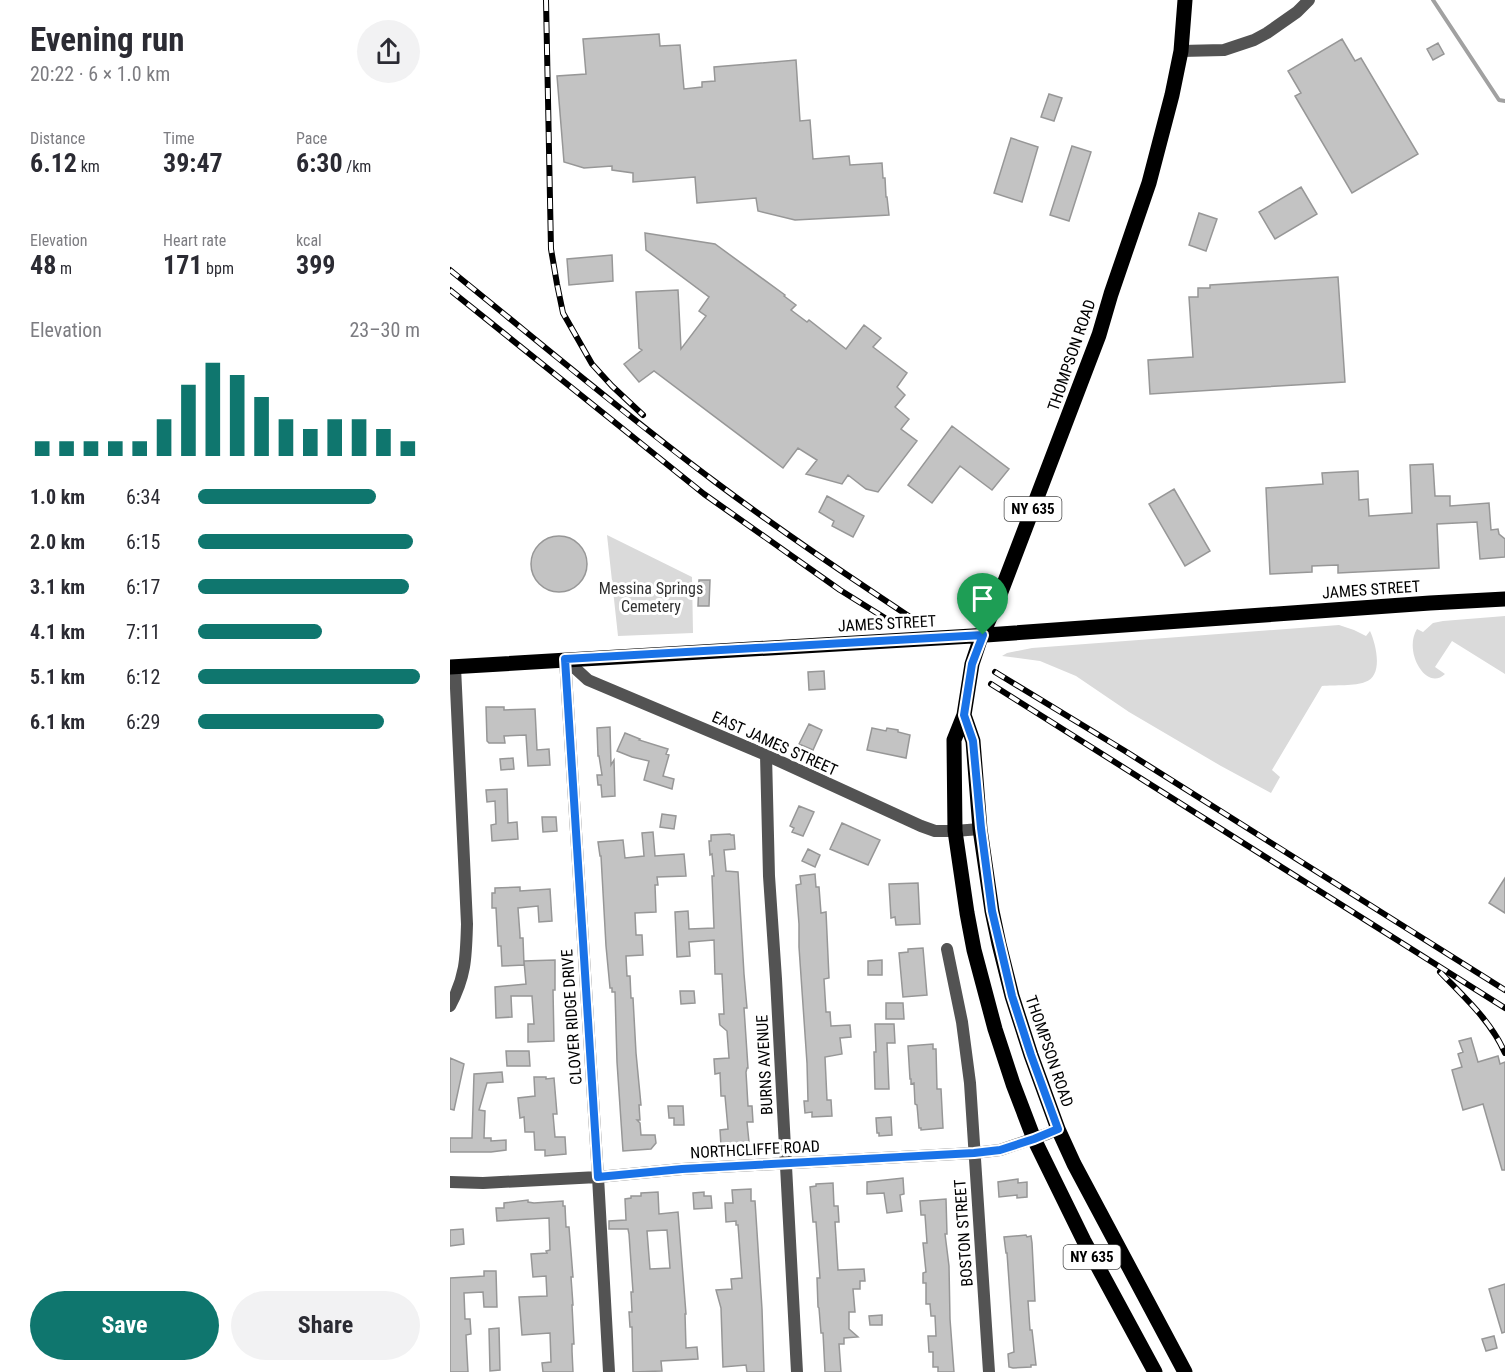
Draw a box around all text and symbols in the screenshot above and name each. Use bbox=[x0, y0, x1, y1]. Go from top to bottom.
text: Evening run bbox=[30, 20, 185, 59]
button: share bbox=[357, 20, 420, 83]
text: 20:22 · 6 × 1.0 km bbox=[30, 62, 170, 86]
text: Distance bbox=[30, 129, 85, 148]
text: Time bbox=[163, 129, 195, 148]
text: Pace bbox=[296, 129, 327, 148]
text: 6.12 bbox=[30, 148, 77, 178]
text: 39:47 bbox=[163, 148, 223, 178]
text: 6:30 bbox=[296, 148, 343, 178]
text: km bbox=[77, 157, 100, 176]
text: /km bbox=[343, 157, 371, 176]
text: Elevation bbox=[30, 231, 88, 250]
text: Heart rate bbox=[163, 231, 226, 250]
text: kcal bbox=[296, 231, 322, 250]
text: 48 bbox=[30, 250, 56, 280]
text: 171 bbox=[163, 250, 202, 280]
text: 399 bbox=[296, 250, 335, 280]
text: m bbox=[56, 259, 72, 278]
text: bpm bbox=[202, 259, 234, 278]
street label: THOMPSON ROAD bbox=[1044, 297, 1099, 413]
text: Elevation bbox=[30, 318, 102, 342]
text: 23–30 m bbox=[349, 318, 420, 342]
text: 1.0 km bbox=[30, 485, 85, 509]
text: 6:34 bbox=[126, 485, 160, 509]
road number: NY 635 bbox=[1004, 497, 1062, 521]
text: 2.0 km bbox=[30, 530, 85, 554]
text: 6:15 bbox=[126, 530, 160, 554]
pin bbox=[957, 573, 1008, 635]
text: 3.1 km bbox=[30, 575, 85, 599]
text: 6:17 bbox=[126, 575, 160, 599]
street label: JAMES STREET bbox=[1321, 577, 1421, 602]
park label: Messina Springs Cemetery bbox=[599, 579, 703, 616]
icon: arrive bbox=[966, 582, 999, 615]
street label: JAMES STREET bbox=[837, 611, 937, 636]
text: 4.1 km bbox=[30, 620, 85, 644]
text: 7:11 bbox=[126, 620, 160, 644]
text: 5.1 km bbox=[30, 665, 85, 689]
text: 6:12 bbox=[126, 665, 160, 689]
street label: EAST JAMES STREET bbox=[709, 707, 841, 780]
text: 6.1 km bbox=[30, 710, 85, 734]
text: 6:29 bbox=[126, 710, 160, 734]
street label: CLOVER RIDGE DRIVE bbox=[557, 948, 586, 1085]
street label: THOMPSON ROAD bbox=[1022, 993, 1077, 1109]
street label: BURNS AVENUE bbox=[752, 1014, 777, 1116]
street label: NORTHCLIFFE ROAD bbox=[690, 1137, 820, 1162]
street label: BOSTON STREET bbox=[950, 1179, 977, 1287]
road number: NY 635 bbox=[1064, 1245, 1120, 1269]
button: Save bbox=[30, 1291, 219, 1360]
button: Share bbox=[231, 1291, 420, 1360]

